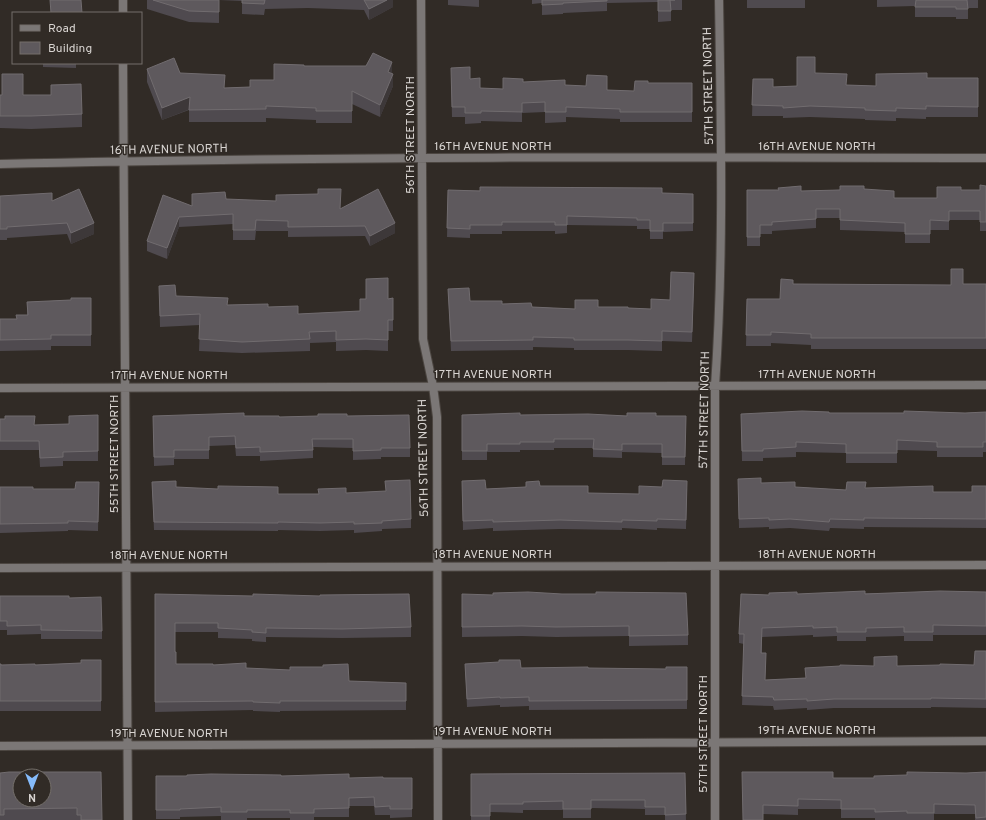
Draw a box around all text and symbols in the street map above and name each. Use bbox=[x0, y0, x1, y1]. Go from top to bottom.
legend bbox=[12, 12, 142, 64]
text: Road bbox=[48, 21, 76, 37]
street label: 57TH STREET NORTH bbox=[700, 27, 718, 145]
text: Building bbox=[48, 41, 92, 57]
street label: 56TH STREET NORTH bbox=[403, 76, 419, 194]
street label: 16TH AVENUE NORTH bbox=[434, 139, 552, 155]
street label: 16TH AVENUE NORTH bbox=[758, 139, 876, 155]
street label: 16TH AVENUE NORTH bbox=[110, 141, 228, 159]
street label: 57TH STREET NORTH bbox=[696, 351, 714, 469]
street label: 17TH AVENUE NORTH bbox=[434, 367, 552, 383]
street label: 17TH AVENUE NORTH bbox=[758, 367, 876, 383]
street label: 17TH AVENUE NORTH bbox=[110, 368, 228, 384]
street label: 55TH STREET NORTH bbox=[107, 395, 123, 513]
street label: 56TH STREET NORTH bbox=[415, 399, 433, 517]
street label: 18TH AVENUE NORTH bbox=[434, 547, 552, 563]
street label: 18TH AVENUE NORTH bbox=[758, 547, 876, 563]
street label: 18TH AVENUE NORTH bbox=[110, 548, 228, 564]
street label: 57TH STREET NORTH bbox=[696, 675, 712, 793]
street label: 19TH AVENUE NORTH bbox=[758, 723, 876, 739]
street label: 19TH AVENUE NORTH bbox=[434, 724, 552, 740]
street label: 19TH AVENUE NORTH bbox=[110, 726, 228, 742]
north arrow bbox=[12, 768, 52, 808]
text: N bbox=[28, 790, 36, 804]

